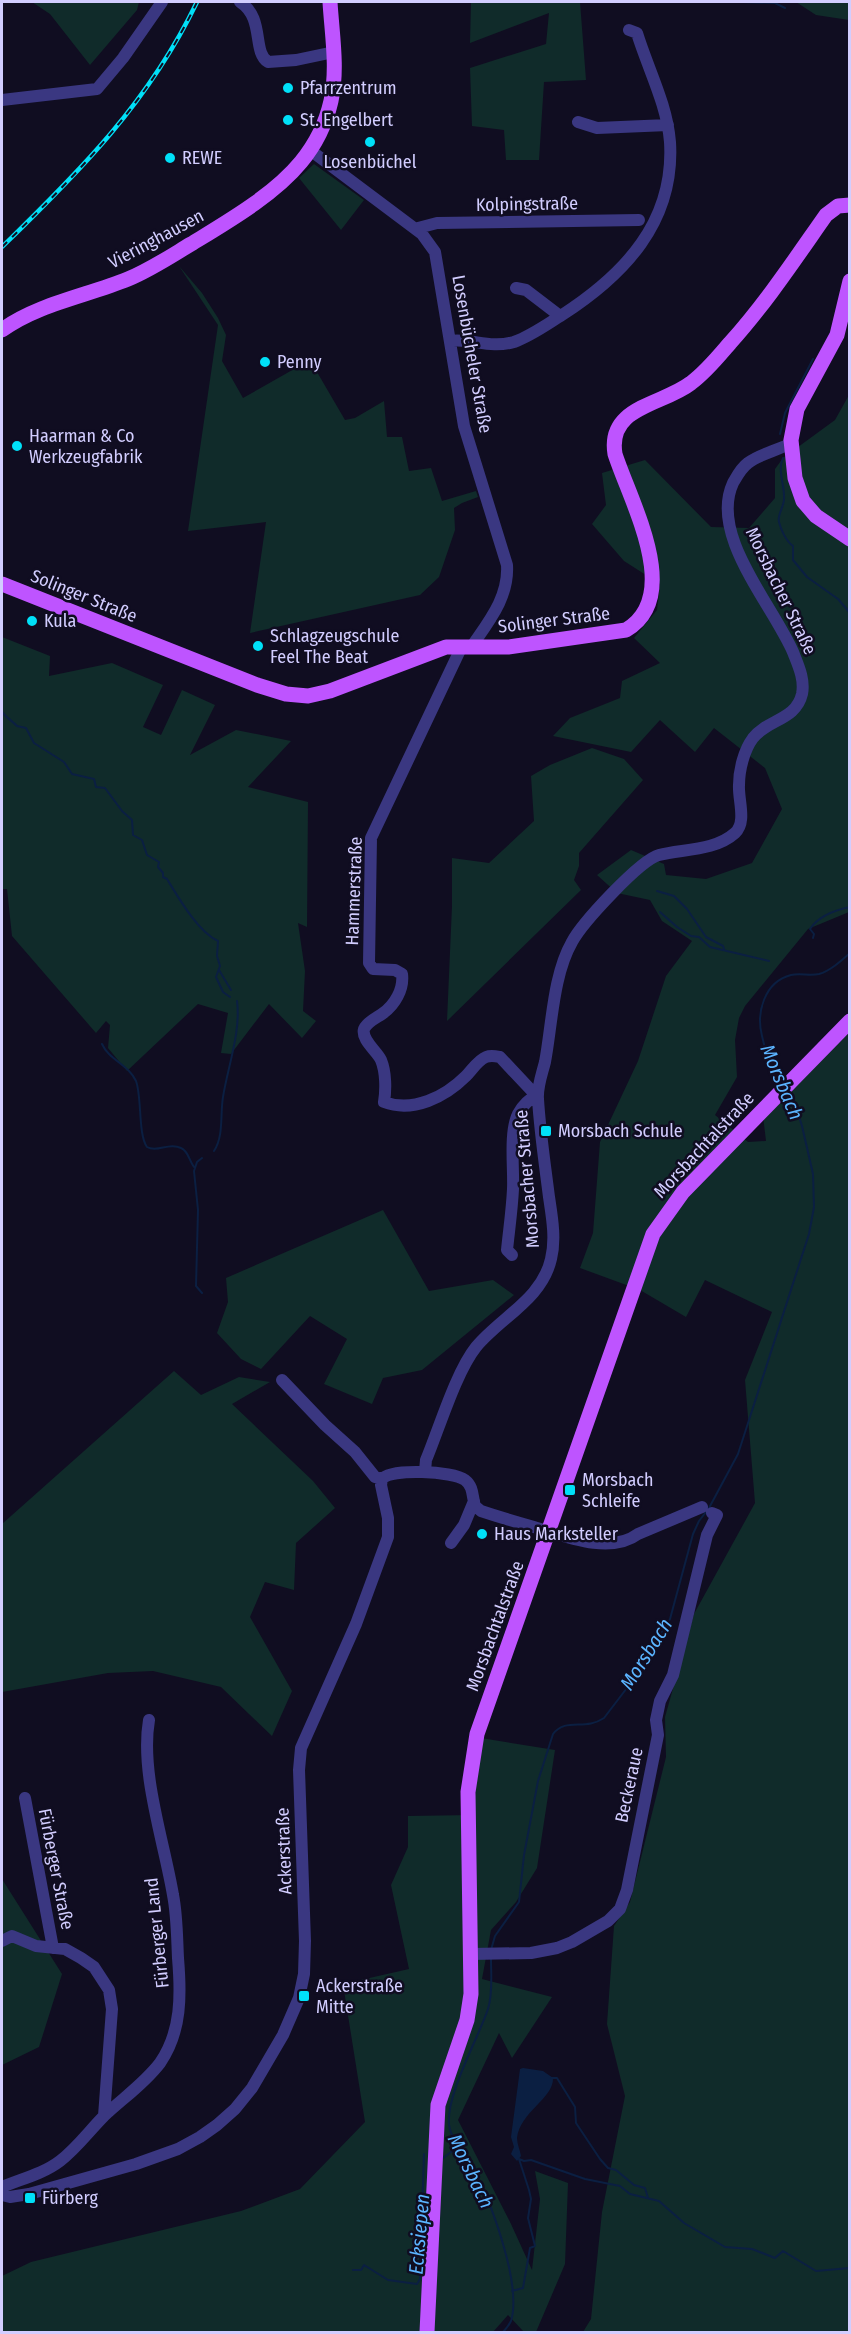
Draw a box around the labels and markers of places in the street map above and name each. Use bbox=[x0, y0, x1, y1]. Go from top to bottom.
place label: Pfarrzentrum bbox=[300, 77, 396, 99]
marker: Pfarrzentrum bbox=[281, 81, 295, 95]
place label: St. Engelbert bbox=[300, 109, 393, 131]
marker: St. Engelbert bbox=[281, 113, 295, 127]
marker: Losenbüchel bbox=[363, 135, 377, 149]
place label: REWE bbox=[182, 147, 222, 169]
marker: REWE bbox=[163, 151, 177, 165]
place label: Losenbüchel bbox=[324, 151, 417, 173]
place label: Penny bbox=[277, 351, 322, 373]
marker: Penny bbox=[258, 355, 272, 369]
place label: Haarman & Co Werkzeugfabrik bbox=[29, 425, 143, 468]
marker: Haarman & Co Werkzeugfabrik bbox=[10, 439, 24, 453]
place label: Kula bbox=[44, 610, 76, 632]
marker: Kula bbox=[25, 614, 39, 628]
place label: Schlagzeugschule Feel The Beat bbox=[270, 625, 399, 668]
marker: Schlagzeugschule Feel The Beat bbox=[251, 639, 265, 653]
place label: Morsbach Schule bbox=[558, 1120, 683, 1142]
marker: Morsbach Schule bbox=[539, 1124, 553, 1138]
place label: Morsbach Schleife bbox=[582, 1469, 653, 1512]
marker: Morsbach Schleife bbox=[563, 1483, 577, 1497]
place label: Haus Marksteller bbox=[494, 1523, 619, 1545]
marker: Haus Marksteller bbox=[475, 1527, 489, 1541]
place label: Ackerstraße Mitte bbox=[316, 1975, 403, 2018]
marker: Ackerstraße Mitte bbox=[297, 1989, 311, 2003]
place label: Fürberg bbox=[42, 2187, 98, 2209]
marker: Fürberg bbox=[23, 2191, 37, 2205]

